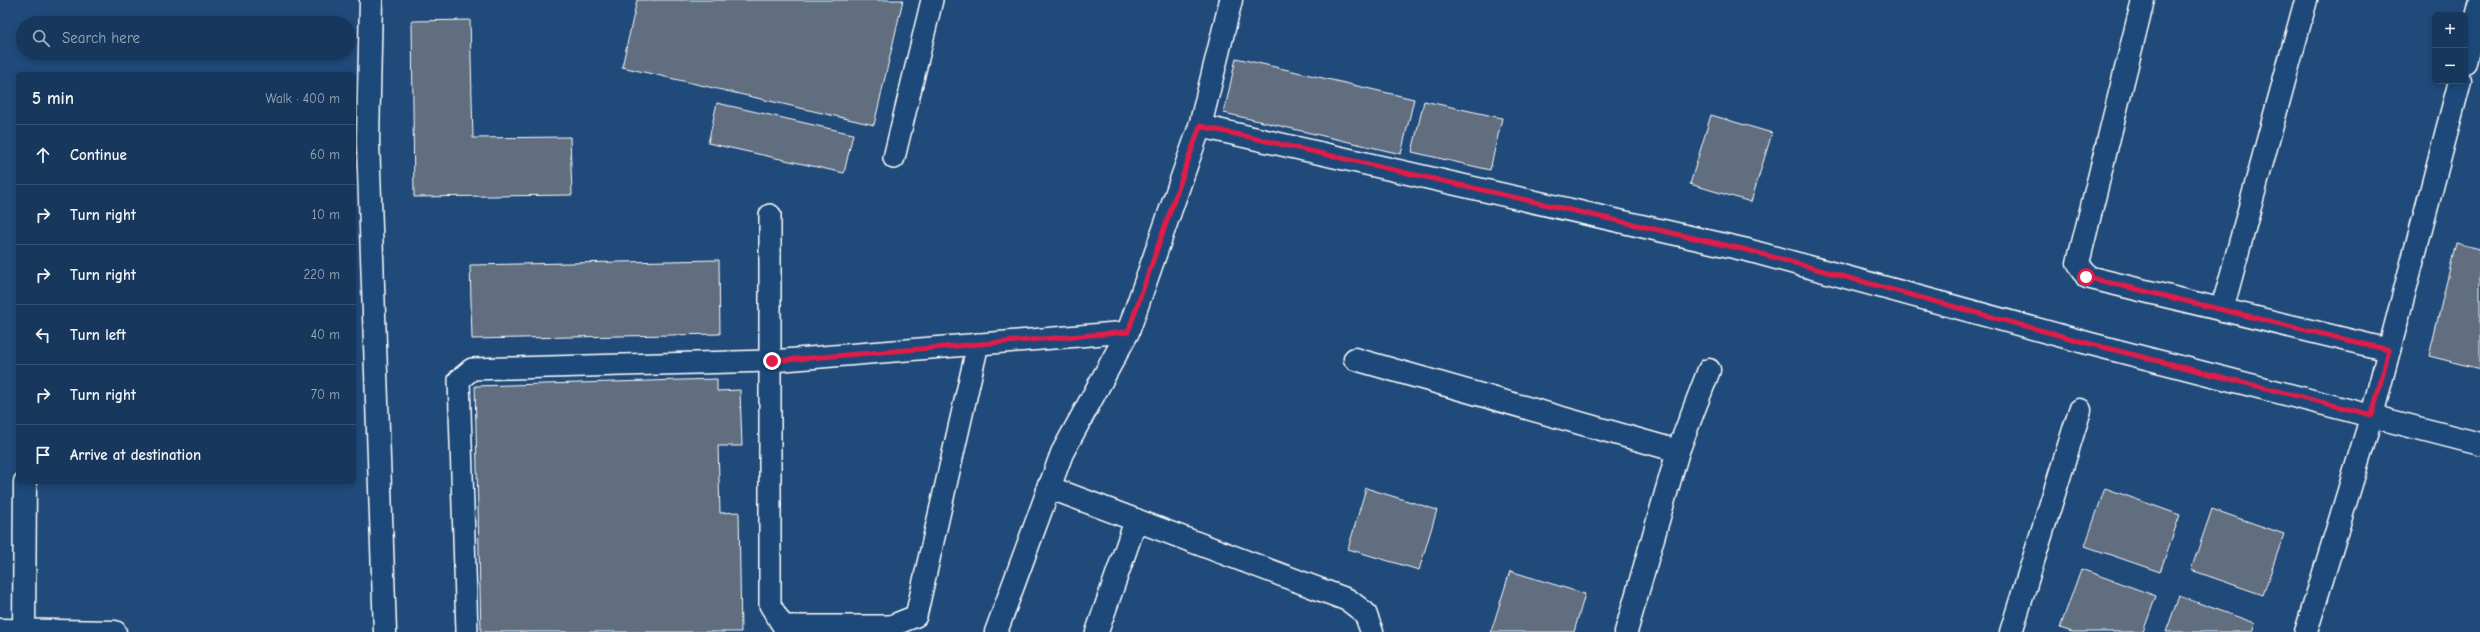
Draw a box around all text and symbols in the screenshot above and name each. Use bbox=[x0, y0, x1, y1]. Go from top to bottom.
map controls bbox=[2432, 12, 2468, 84]
button: + bbox=[2432, 12, 2468, 48]
search box bbox=[16, 16, 356, 60]
icon: search bbox=[30, 27, 52, 49]
text: Search here bbox=[62, 29, 140, 47]
button: − bbox=[2432, 48, 2468, 84]
text: 5 min bbox=[32, 89, 74, 108]
text: Walk · 400 m bbox=[266, 91, 340, 106]
icon: ahead bbox=[32, 144, 54, 166]
text: Continue bbox=[70, 146, 127, 164]
text: 60 m bbox=[310, 147, 340, 162]
icon: right bbox=[32, 204, 54, 226]
text: Turn right bbox=[70, 206, 136, 224]
text: 10 m bbox=[312, 207, 340, 222]
icon: right bbox=[32, 264, 54, 286]
text: Turn right bbox=[70, 266, 136, 284]
text: 220 m bbox=[303, 267, 340, 282]
route start bbox=[2077, 268, 2095, 286]
icon: left bbox=[32, 324, 54, 346]
text: Turn left bbox=[70, 326, 126, 344]
text: 40 m bbox=[311, 327, 340, 342]
route end bbox=[763, 352, 781, 370]
icon: right bbox=[32, 384, 54, 406]
text: Turn right bbox=[70, 386, 136, 404]
text: 70 m bbox=[311, 387, 340, 402]
icon: arrive bbox=[32, 444, 54, 466]
text: Arrive at destination bbox=[70, 446, 201, 464]

